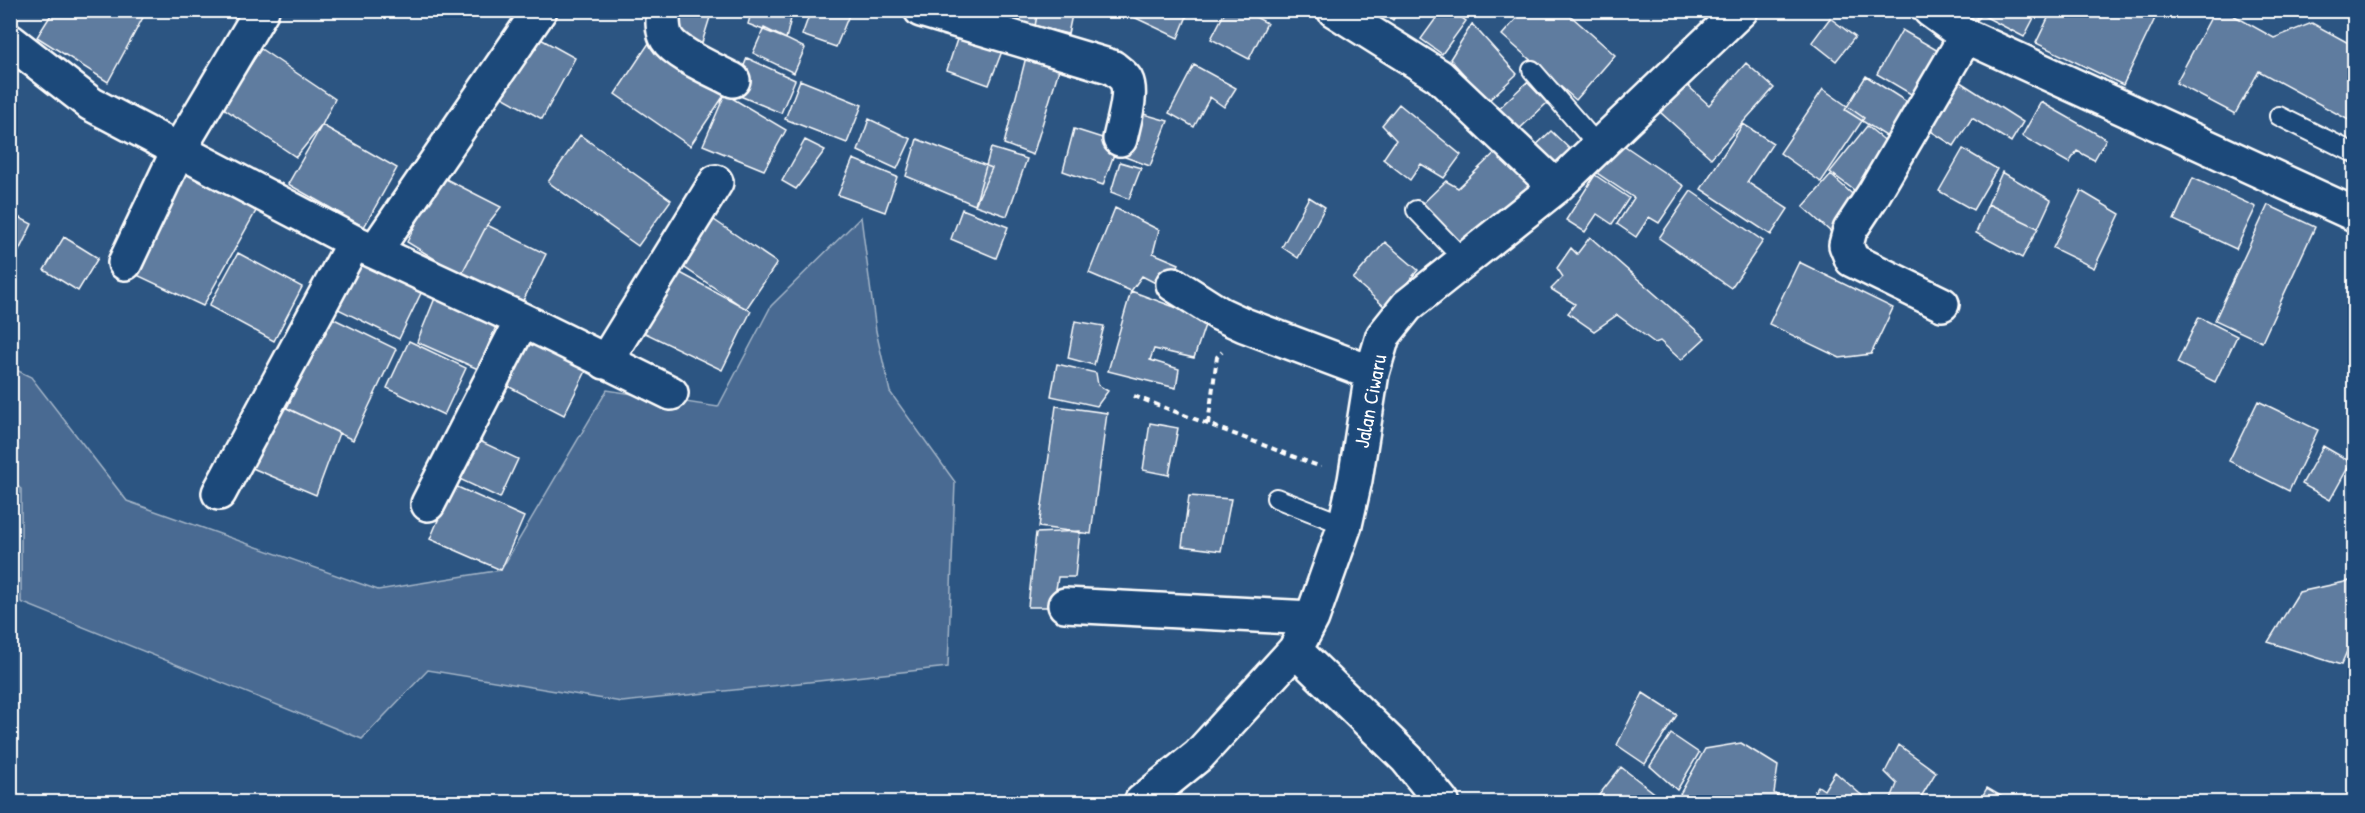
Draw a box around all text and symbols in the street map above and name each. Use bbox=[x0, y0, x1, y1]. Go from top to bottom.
street label: Jalan Ciwaru bbox=[1347, 351, 1393, 450]

